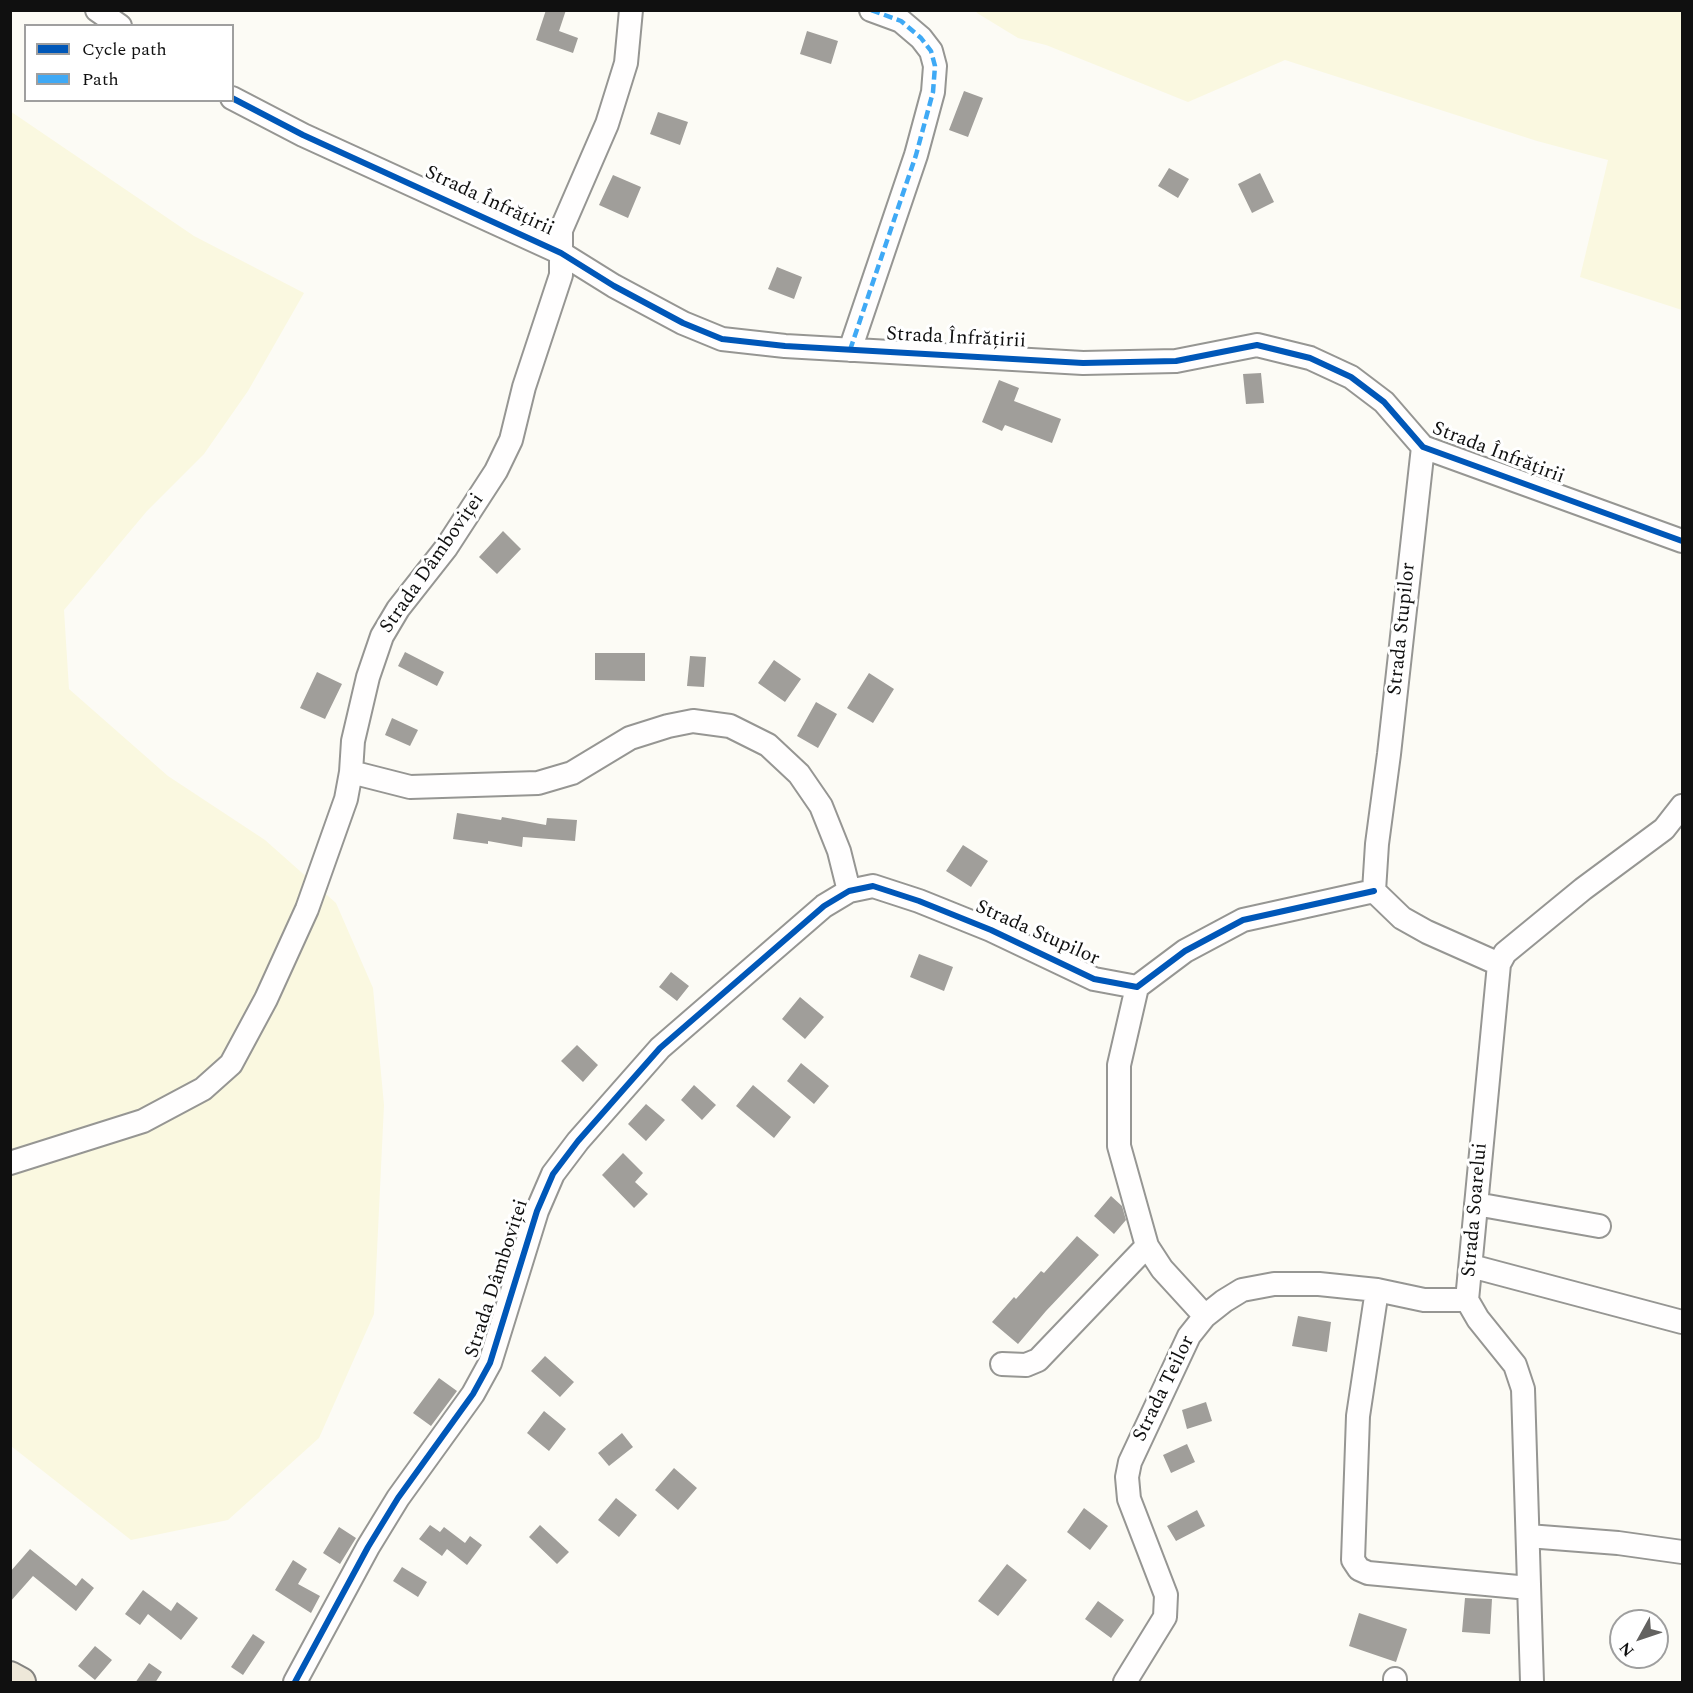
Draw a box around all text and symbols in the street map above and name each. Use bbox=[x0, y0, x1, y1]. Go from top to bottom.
legend bbox=[24, 24, 234, 102]
text: Cycle path bbox=[82, 36, 167, 63]
text: Path bbox=[82, 66, 119, 93]
street label: Strada Înfrățirii bbox=[421, 162, 557, 242]
street label: Strada Înfrățirii bbox=[886, 323, 1026, 355]
street label: Strada Înfrățirii bbox=[1428, 418, 1568, 490]
street label: Strada Dâmboviței bbox=[376, 489, 490, 639]
street label: Strada Stupilor bbox=[1384, 561, 1422, 697]
street label: Strada Stupilor bbox=[971, 896, 1103, 972]
street label: Strada Soarelui bbox=[1458, 1142, 1494, 1278]
street label: Strada Dâmboviței bbox=[461, 1197, 535, 1361]
street label: Strada Teilor bbox=[1129, 1332, 1201, 1446]
north arrow bbox=[1609, 1609, 1669, 1669]
text: N bbox=[1613, 1637, 1640, 1662]

